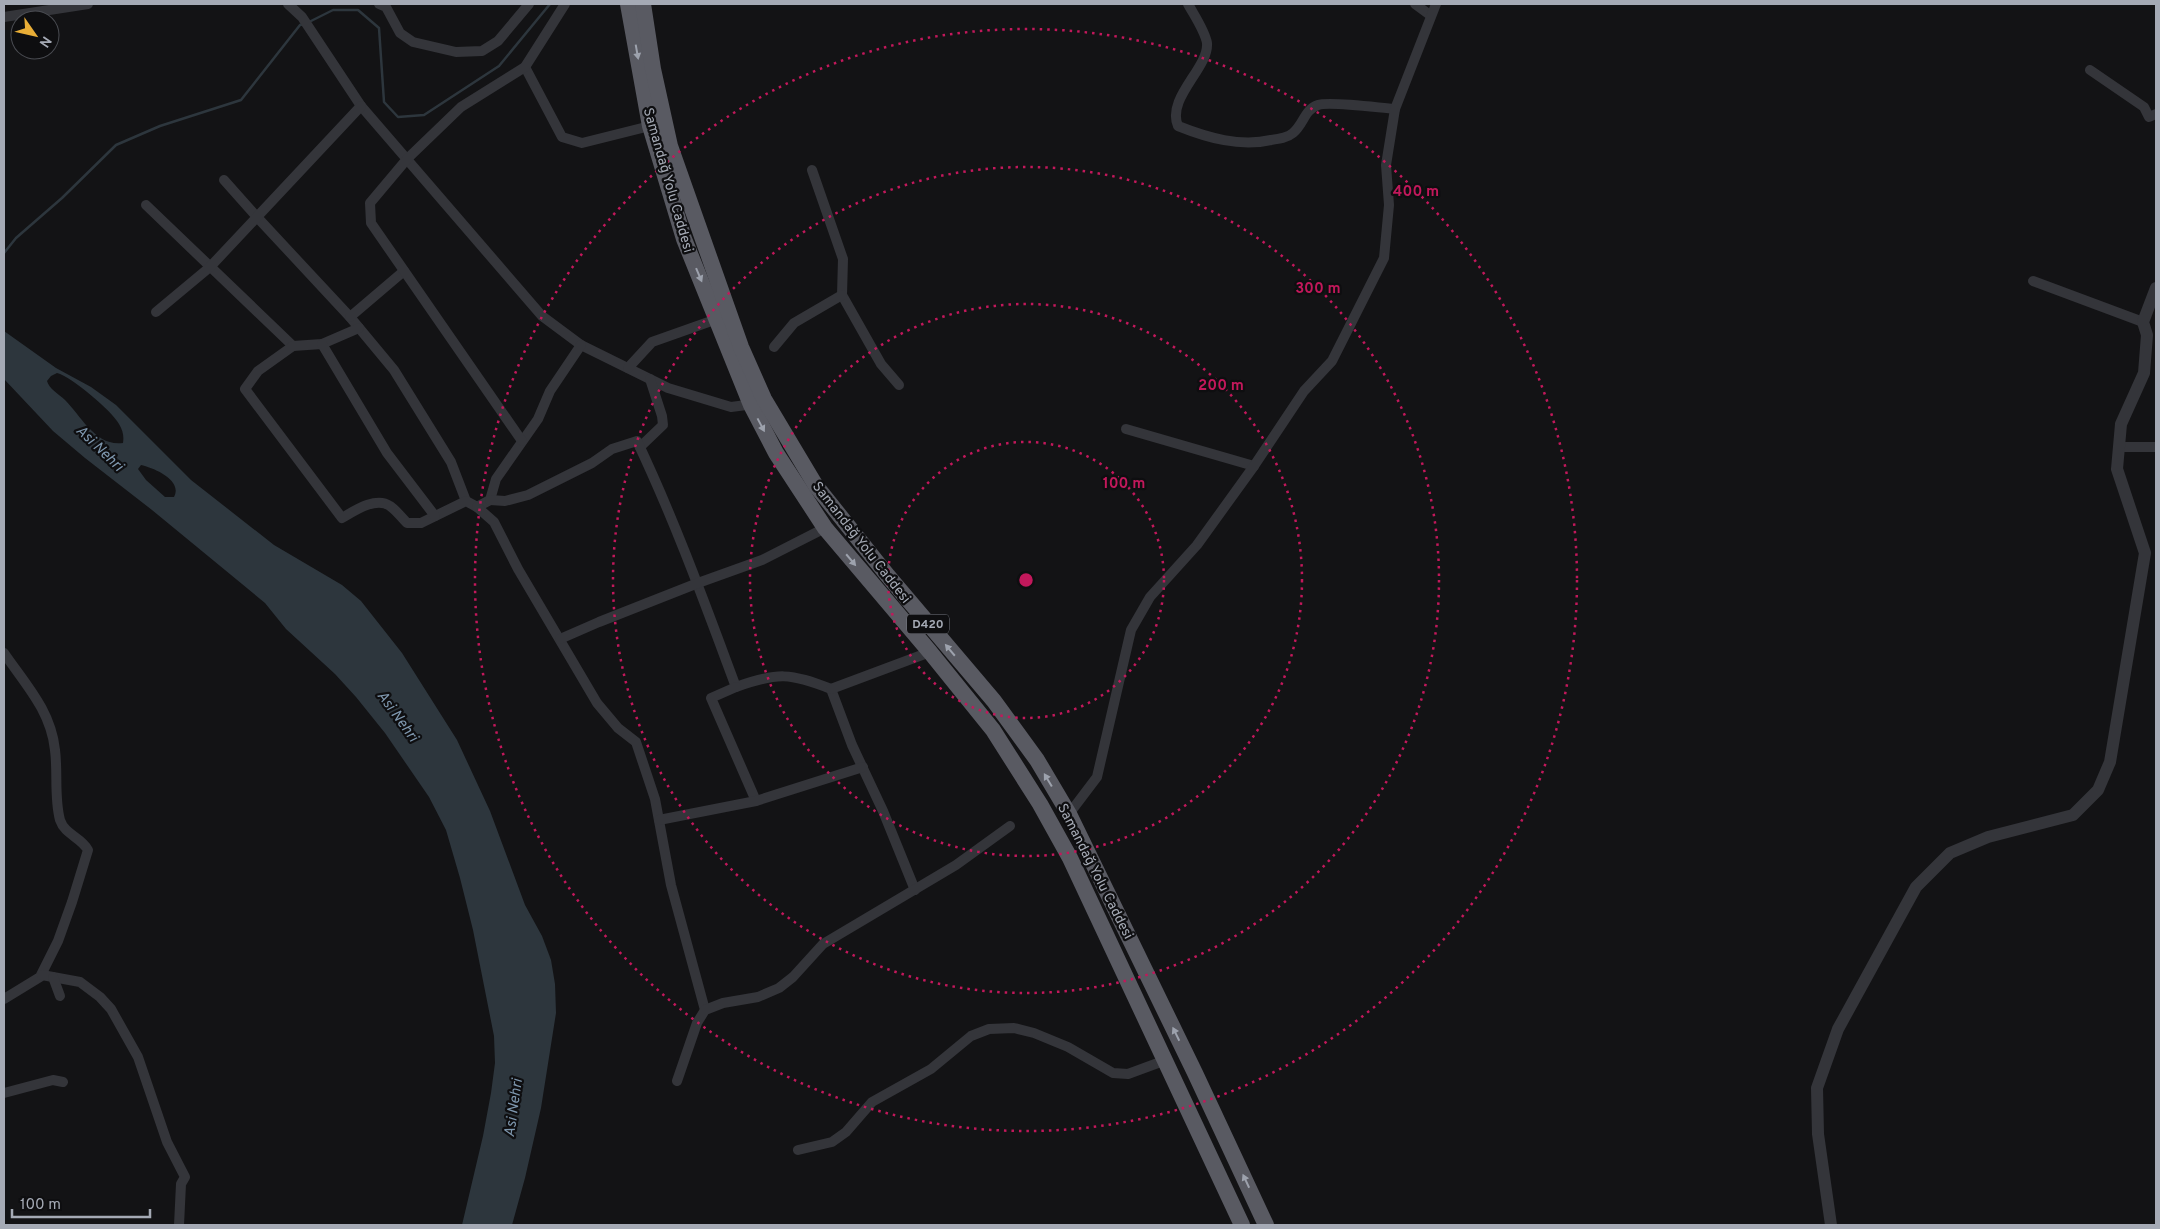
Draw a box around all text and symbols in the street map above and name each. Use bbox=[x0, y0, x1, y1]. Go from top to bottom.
north arrow bbox=[10, 10, 60, 60]
text: N bbox=[35, 33, 54, 50]
one-way arrow bbox=[633, 44, 641, 60]
street label: Samandağ Yolu Caddesi bbox=[639, 106, 696, 255]
text: 400 m bbox=[1393, 183, 1439, 202]
one-way arrow bbox=[695, 268, 703, 282]
text: 300 m bbox=[1295, 280, 1341, 299]
text: 200 m bbox=[1198, 377, 1244, 396]
one-way arrow bbox=[757, 418, 765, 432]
water label: Asi Nehri bbox=[71, 422, 128, 477]
text: 100 m bbox=[1103, 475, 1145, 494]
street label: Samandağ Yolu Caddesi bbox=[808, 479, 914, 607]
one-way arrow bbox=[846, 553, 857, 566]
centre of rings bbox=[1017, 571, 1035, 589]
road number: D420 bbox=[907, 614, 949, 634]
one-way arrow bbox=[945, 644, 956, 657]
water label: Asi Nehri bbox=[372, 687, 423, 747]
one-way arrow bbox=[1044, 773, 1053, 786]
street label: Samandağ Yolu Caddesi bbox=[1053, 801, 1136, 942]
one-way arrow bbox=[1172, 1027, 1180, 1041]
water label: Asi Nehri bbox=[501, 1076, 528, 1139]
one-way arrow bbox=[1241, 1174, 1249, 1188]
scale bar bbox=[12, 1186, 150, 1218]
text: 100 m bbox=[20, 1196, 61, 1215]

